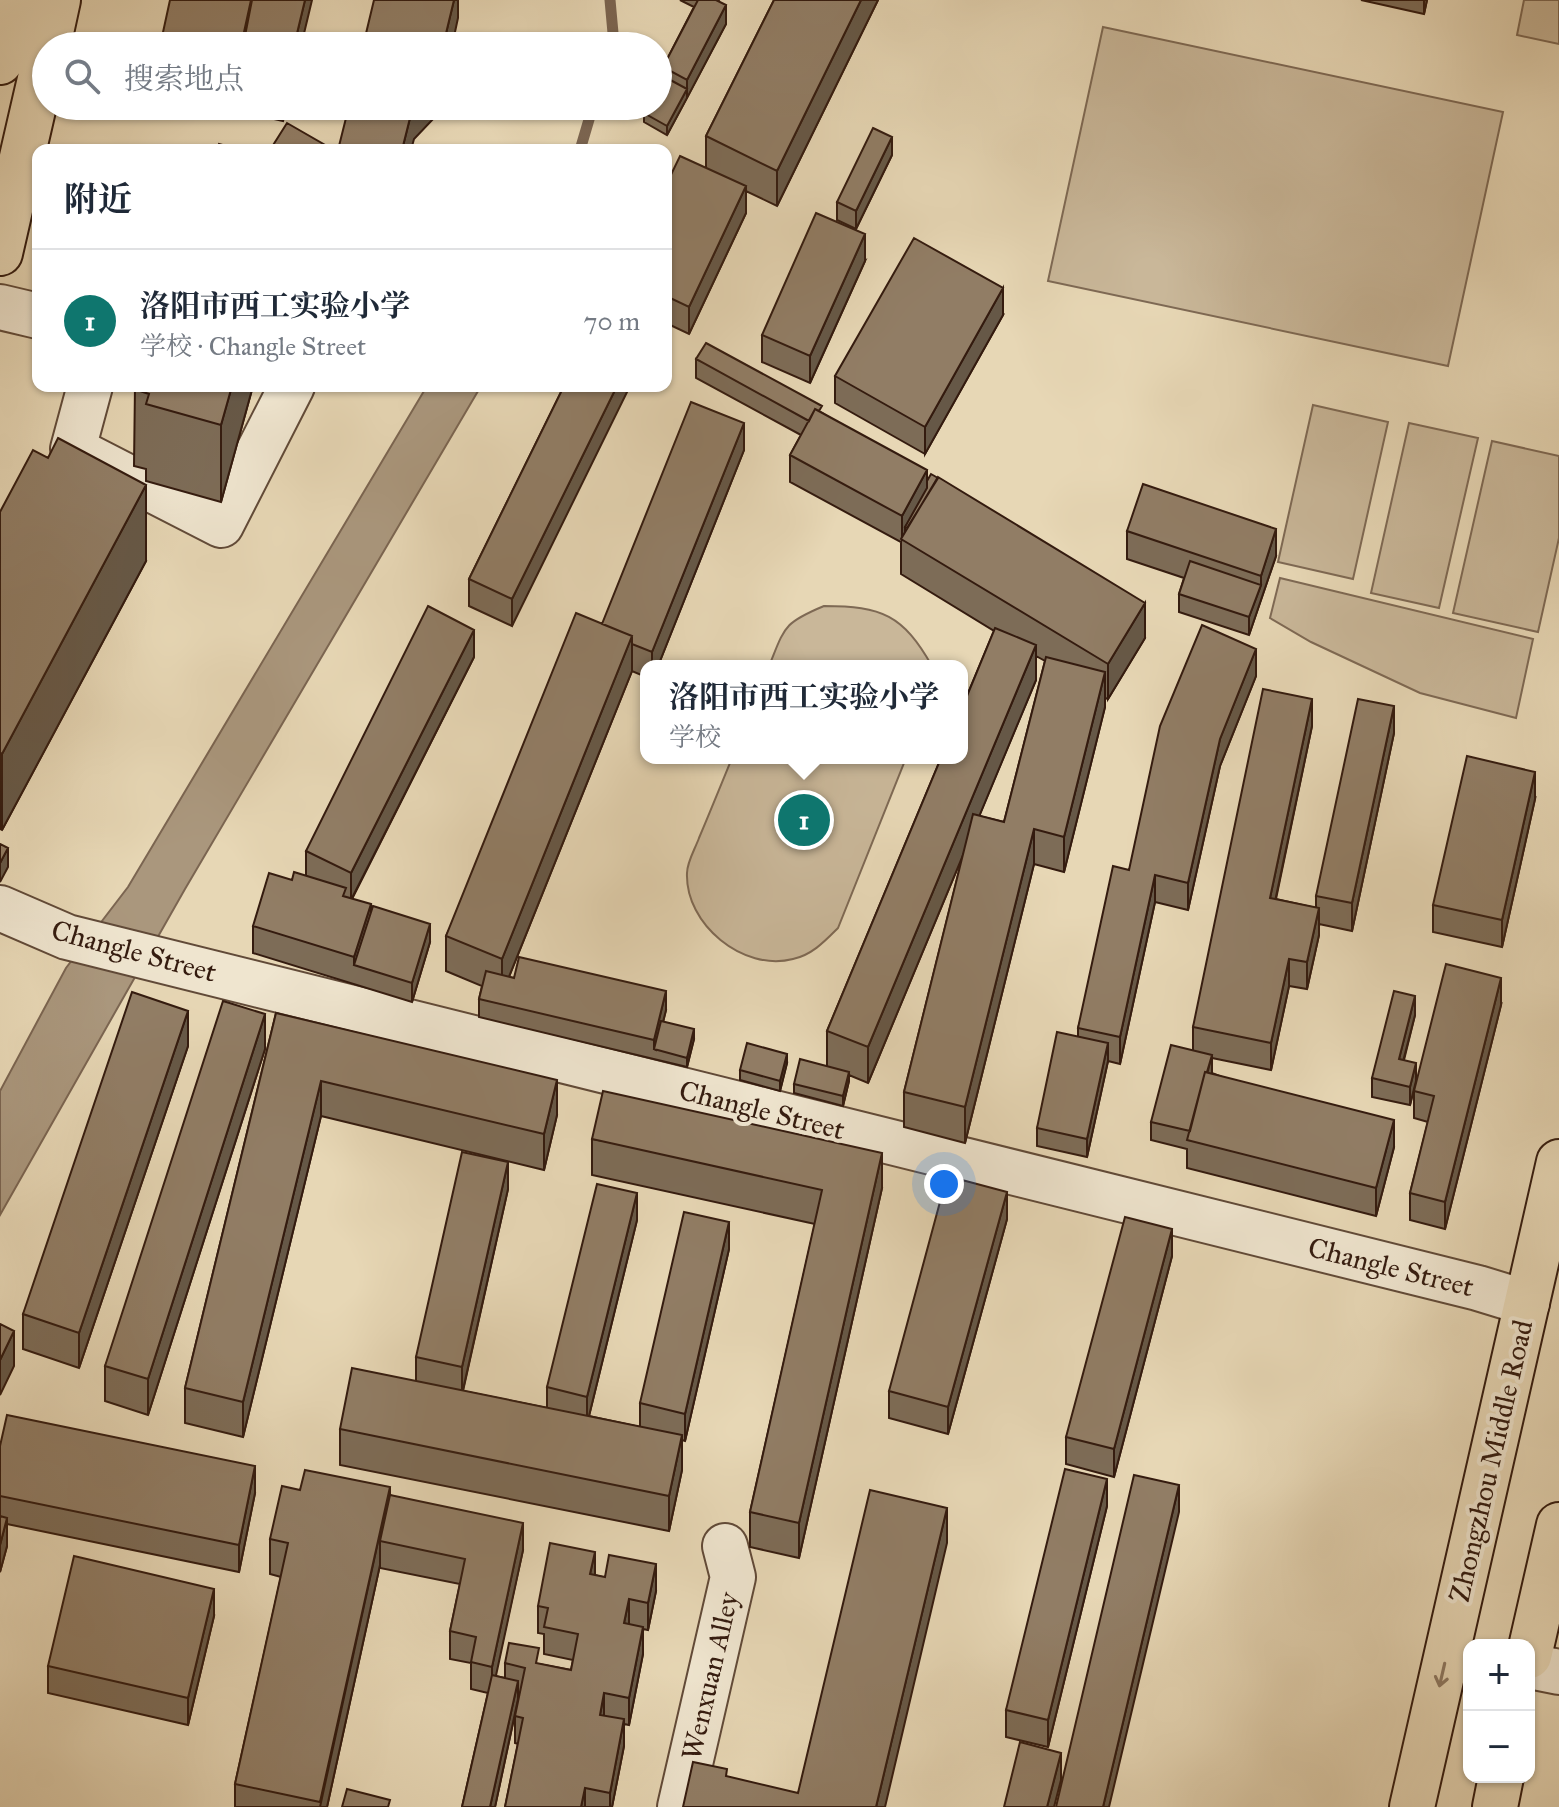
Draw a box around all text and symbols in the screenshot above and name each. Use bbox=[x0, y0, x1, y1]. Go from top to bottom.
search box bbox=[32, 32, 672, 120]
icon: search bbox=[60, 54, 104, 98]
text: 搜索地点 bbox=[124, 61, 244, 97]
text: 附近 bbox=[64, 179, 132, 220]
text: 洛阳市西工实验小学 bbox=[140, 288, 410, 324]
text: 1 bbox=[85, 305, 95, 337]
text: 70 m bbox=[584, 305, 640, 337]
text: 学校 · Changle Street bbox=[140, 330, 366, 362]
popup bbox=[640, 660, 968, 764]
text: 洛阳市西工实验小学 bbox=[669, 679, 939, 715]
text: 学校 bbox=[669, 721, 721, 753]
pin: 1 bbox=[778, 790, 830, 850]
street label: Changle Street bbox=[48, 912, 220, 990]
street label: Changle Street bbox=[676, 1073, 849, 1147]
your location bbox=[924, 1164, 964, 1204]
street label: Changle Street bbox=[1305, 1230, 1478, 1304]
street label: Zhongzhou Middle Road bbox=[1441, 1316, 1541, 1606]
street label: Wenxuan Alley bbox=[674, 1588, 746, 1763]
map controls bbox=[1463, 1639, 1535, 1783]
button: + bbox=[1463, 1639, 1535, 1711]
one-way arrow bbox=[1434, 1661, 1449, 1687]
button: − bbox=[1463, 1711, 1535, 1783]

